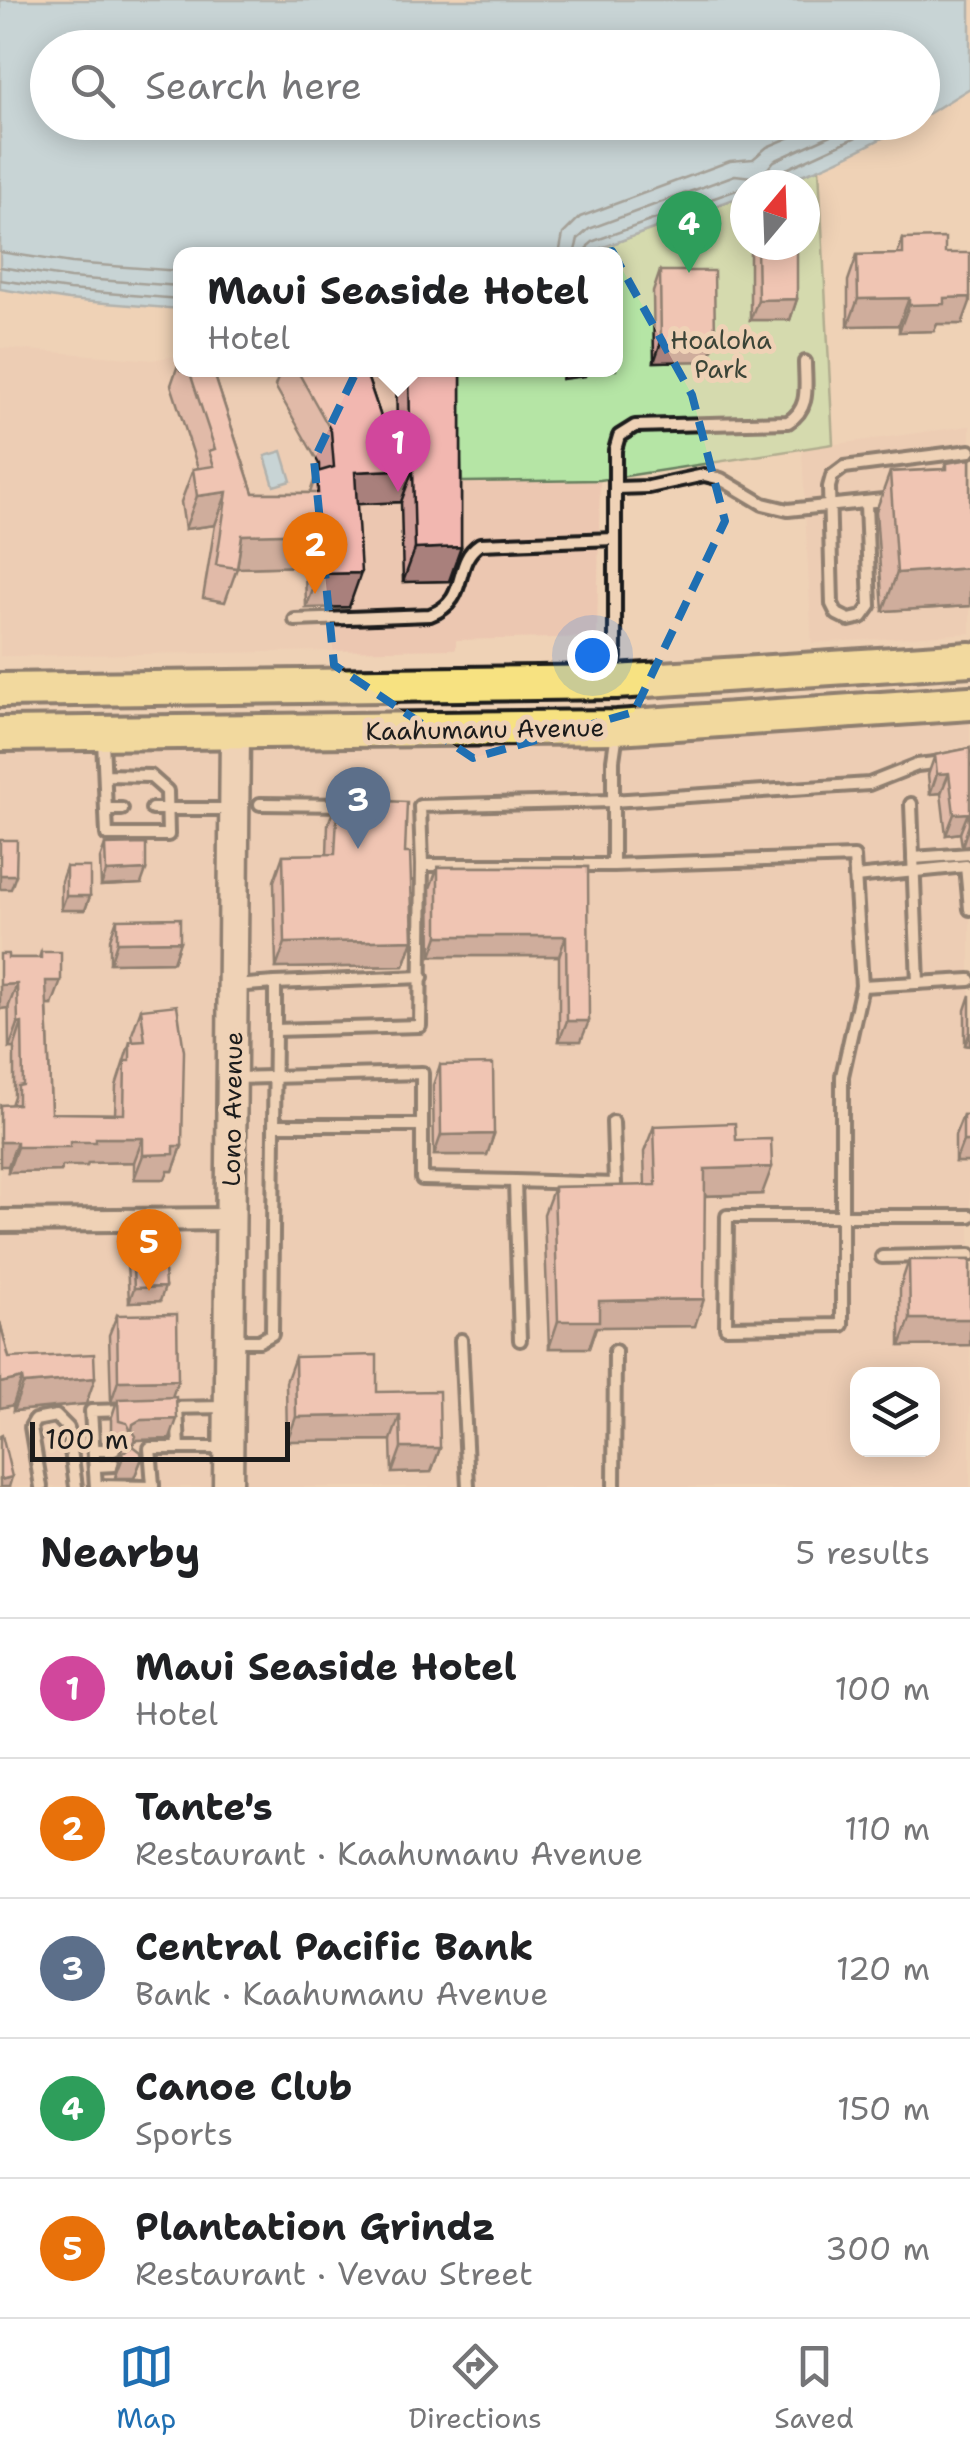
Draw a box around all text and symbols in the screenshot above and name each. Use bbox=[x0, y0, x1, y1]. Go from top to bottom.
search box bbox=[30, 30, 940, 140]
icon: search bbox=[65, 58, 120, 113]
text: Search here bbox=[145, 60, 362, 111]
north arrow bbox=[730, 170, 820, 260]
pin: 4 bbox=[656, 190, 722, 273]
popup bbox=[173, 247, 623, 377]
text: Maui Seaside Hotel bbox=[207, 265, 589, 316]
text: Hotel bbox=[207, 316, 290, 359]
park label: Hoaloha Park bbox=[670, 323, 772, 386]
pin: 1 bbox=[366, 410, 430, 492]
pin: 2 bbox=[282, 512, 348, 594]
your location bbox=[567, 630, 618, 681]
street label: Kaahumanu Avenue bbox=[365, 710, 605, 748]
pin: 3 bbox=[326, 766, 390, 849]
street label: Lono Avenue bbox=[214, 1031, 250, 1187]
pin: 5 bbox=[116, 1208, 182, 1291]
map controls bbox=[850, 1367, 940, 1457]
button: layers bbox=[850, 1367, 940, 1457]
scale bar bbox=[30, 1417, 290, 1462]
text: 100 m bbox=[45, 1420, 129, 1458]
text: Nearby bbox=[40, 1524, 200, 1580]
text: 5 results bbox=[795, 1531, 930, 1574]
text: Maui Seaside Hotel bbox=[135, 1641, 517, 1692]
text: 1 bbox=[65, 1667, 80, 1710]
text: 100 m bbox=[834, 1667, 930, 1710]
text: Hotel bbox=[135, 1692, 218, 1735]
text: Tante's bbox=[135, 1781, 273, 1832]
text: 2 bbox=[61, 1807, 84, 1850]
text: 110 m bbox=[844, 1807, 930, 1850]
text: Restaurant · Kaahumanu Avenue bbox=[135, 1832, 643, 1875]
text: Central Pacific Bank bbox=[135, 1921, 534, 1972]
text: 3 bbox=[61, 1947, 84, 1990]
text: 120 m bbox=[836, 1947, 930, 1990]
text: Bank · Kaahumanu Avenue bbox=[135, 1972, 548, 2015]
text: Canoe Club bbox=[135, 2061, 353, 2112]
text: 4 bbox=[61, 2087, 84, 2130]
text: 150 m bbox=[837, 2087, 930, 2130]
text: Sports bbox=[135, 2112, 233, 2155]
text: Plantation Grindz bbox=[135, 2201, 496, 2252]
text: 5 bbox=[62, 2227, 83, 2270]
text: 300 m bbox=[825, 2227, 930, 2270]
text: Restaurant · Vevau Street bbox=[135, 2252, 533, 2295]
tab: Map bbox=[116, 2339, 176, 2437]
tab: Directions bbox=[409, 2339, 542, 2437]
tab: Saved bbox=[774, 2339, 854, 2437]

